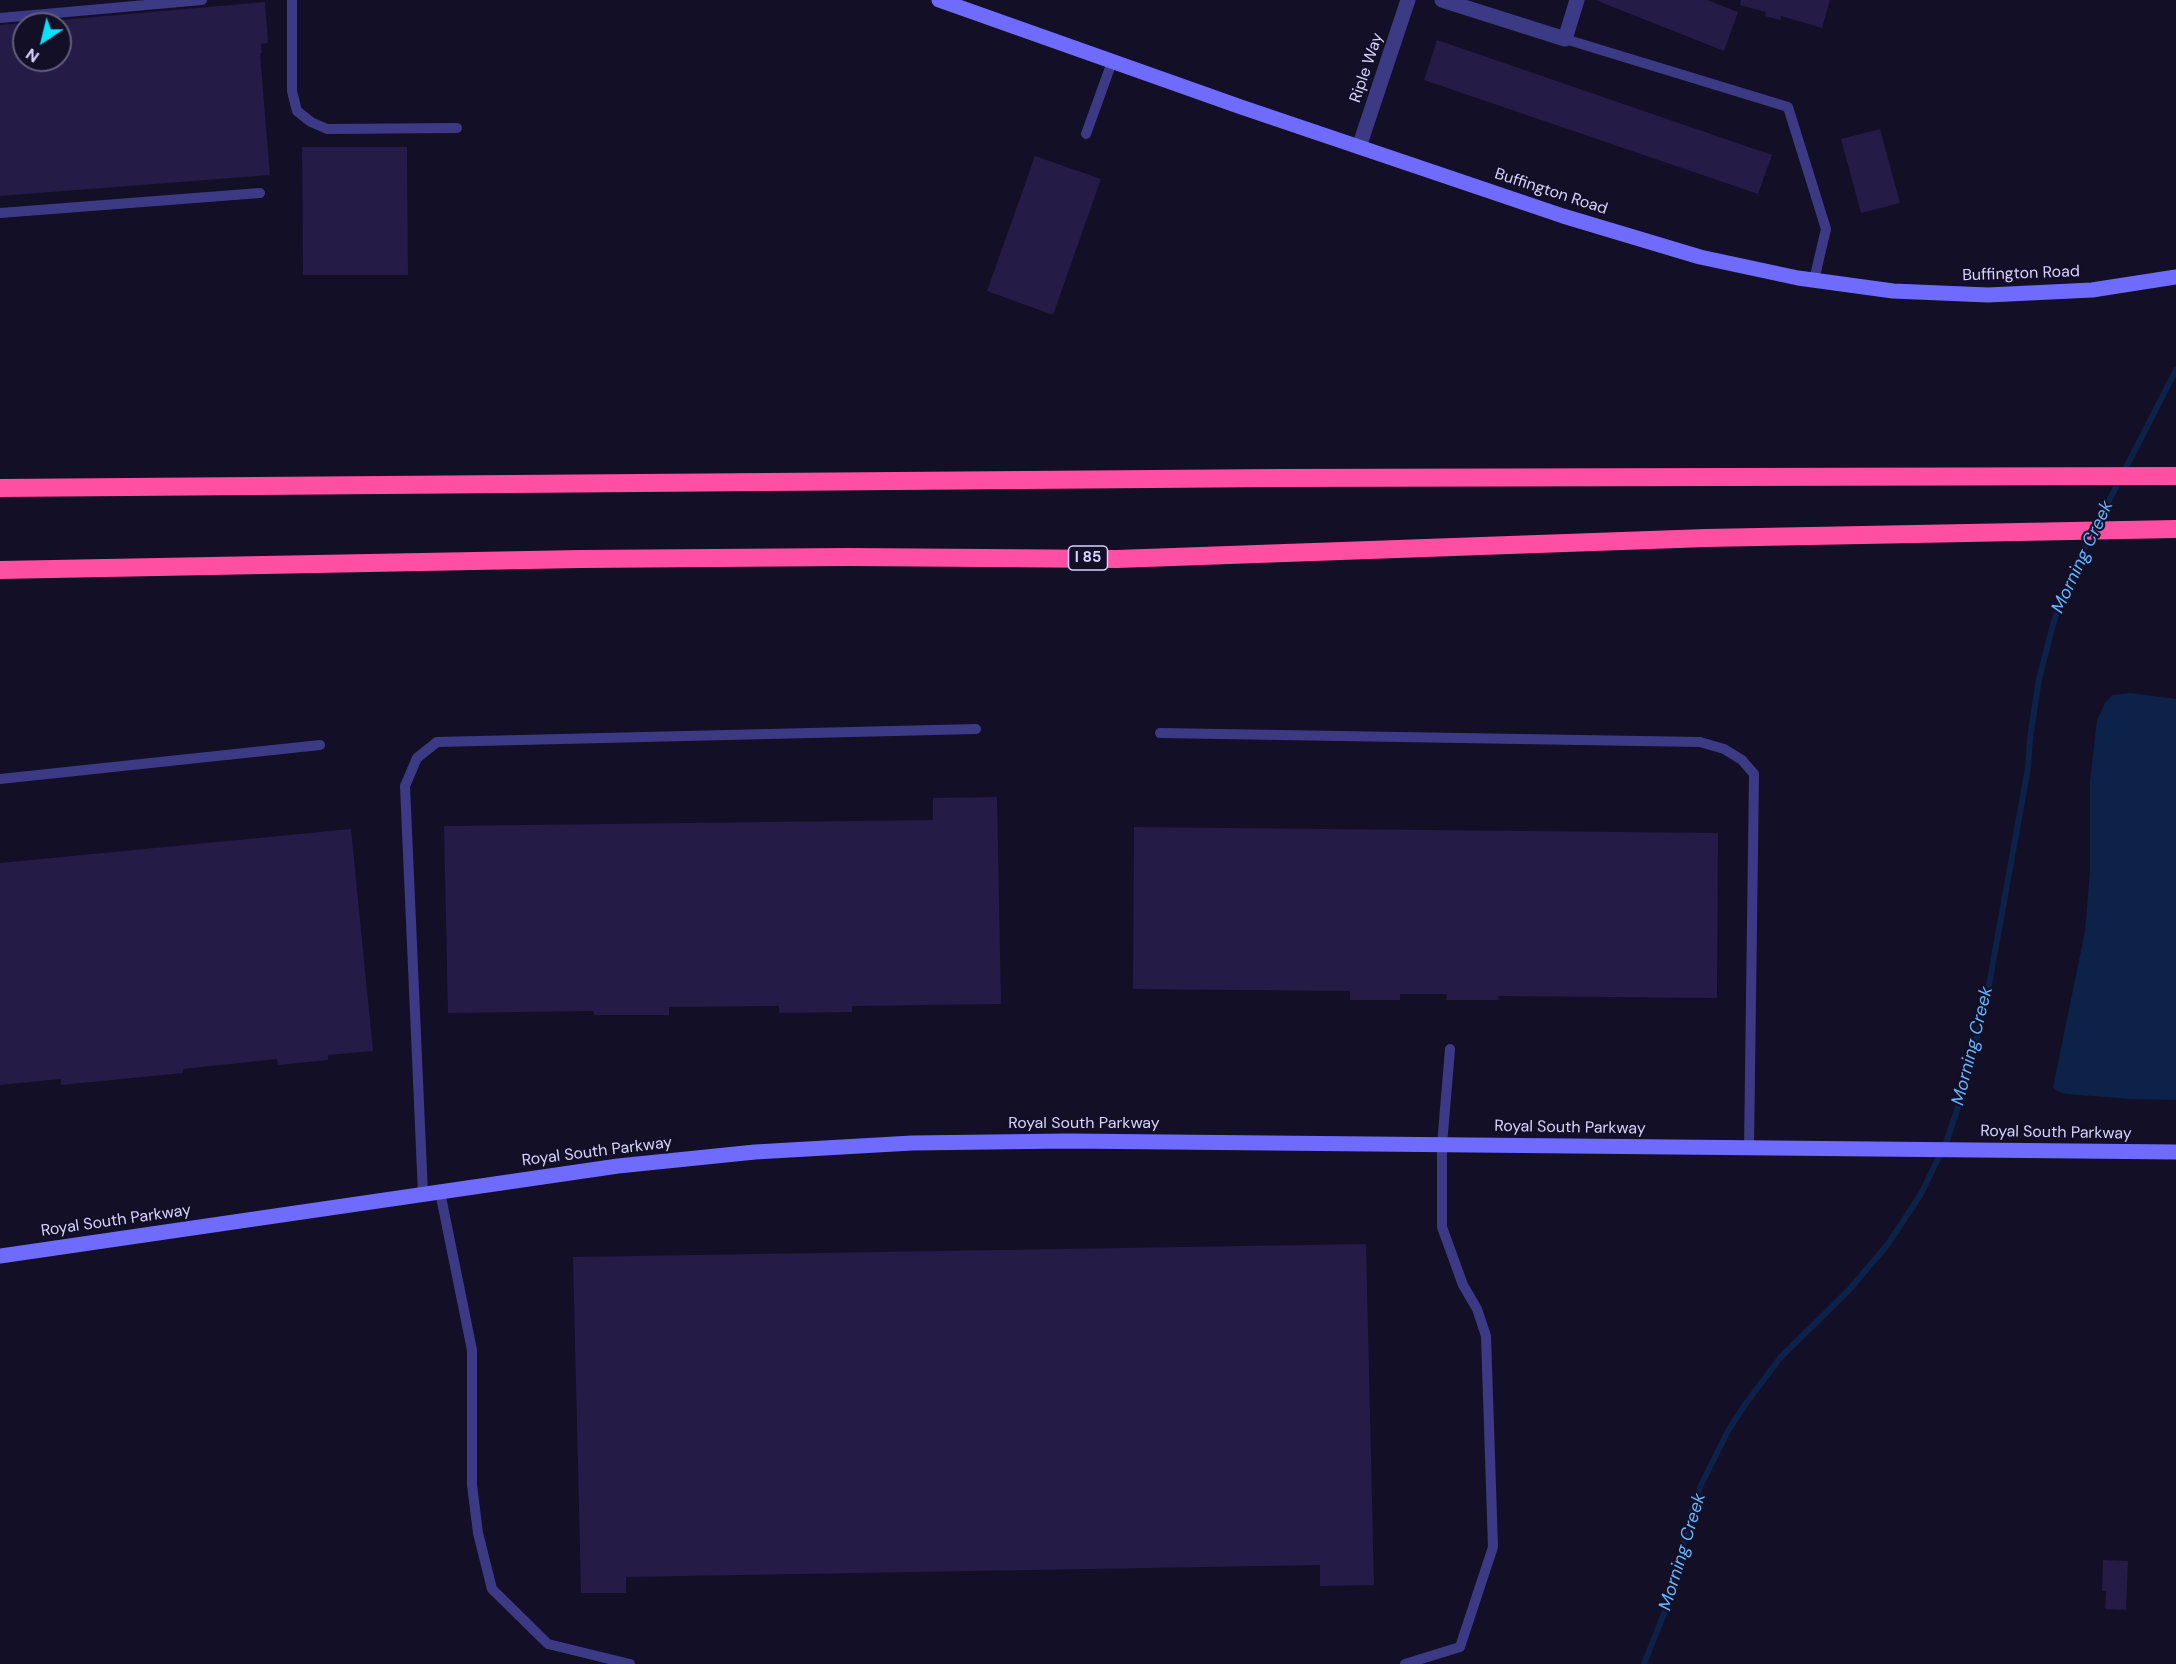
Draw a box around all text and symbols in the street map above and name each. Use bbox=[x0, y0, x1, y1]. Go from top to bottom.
north arrow bbox=[12, 12, 72, 72]
street label: Riple Way bbox=[1346, 31, 1388, 105]
text: N bbox=[22, 44, 43, 67]
street label: Buffington Road bbox=[1492, 165, 1610, 219]
street label: Buffington Road bbox=[1962, 262, 2080, 286]
water label: Morning Creek bbox=[2047, 497, 2119, 617]
road number: I 85 bbox=[1068, 546, 1108, 570]
water label: Morning Creek bbox=[1948, 984, 1998, 1108]
street label: Royal South Parkway bbox=[1008, 1114, 1160, 1134]
street label: Royal South Parkway bbox=[1494, 1117, 1646, 1139]
street label: Royal South Parkway bbox=[1980, 1122, 2132, 1144]
street label: Royal South Parkway bbox=[521, 1133, 673, 1171]
street label: Royal South Parkway bbox=[40, 1201, 192, 1241]
water label: Morning Creek bbox=[1655, 1491, 1711, 1613]

